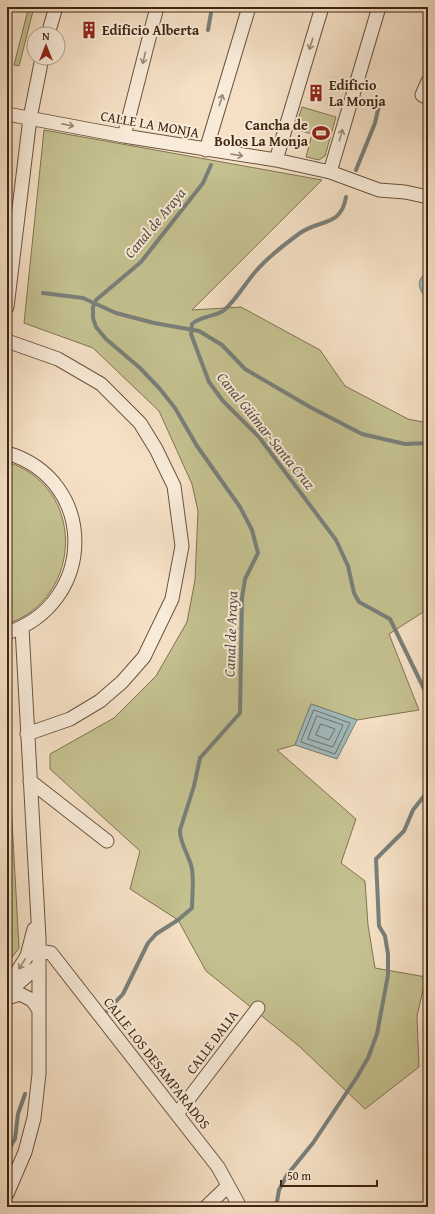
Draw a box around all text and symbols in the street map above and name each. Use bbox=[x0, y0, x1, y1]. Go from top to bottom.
building icon: Edificio Alberta bbox=[79, 20, 99, 40]
place label: Edificio Alberta bbox=[102, 20, 200, 40]
north arrow bbox=[26, 26, 66, 66]
text: N bbox=[42, 28, 50, 44]
one-way arrow bbox=[307, 38, 314, 51]
one-way arrow bbox=[140, 52, 147, 65]
place label: Edificio La Monja bbox=[329, 75, 386, 111]
building icon: Edificio La Monja bbox=[306, 83, 326, 103]
one-way arrow bbox=[218, 93, 225, 106]
street label: CALLE LA MONJA bbox=[99, 105, 201, 143]
place label: Cancha de Bolos La Monja bbox=[214, 115, 309, 151]
one-way arrow bbox=[61, 122, 74, 130]
sports icon: Cancha de Bolos La Monja bbox=[311, 123, 331, 143]
one-way arrow bbox=[338, 129, 345, 142]
one-way arrow bbox=[230, 151, 243, 159]
water label: Canal de Araya bbox=[119, 183, 190, 262]
water label: Canal Güímar-Santa Cruz bbox=[212, 368, 321, 494]
water label: Canal de Araya bbox=[219, 591, 242, 677]
one-way arrow bbox=[18, 958, 26, 969]
street label: CALLE LOS DESAMPARADOS bbox=[99, 993, 215, 1133]
street label: CALLE DALIA bbox=[181, 1005, 243, 1078]
scale bar bbox=[281, 1162, 377, 1188]
text: 50 m bbox=[287, 1167, 311, 1184]

